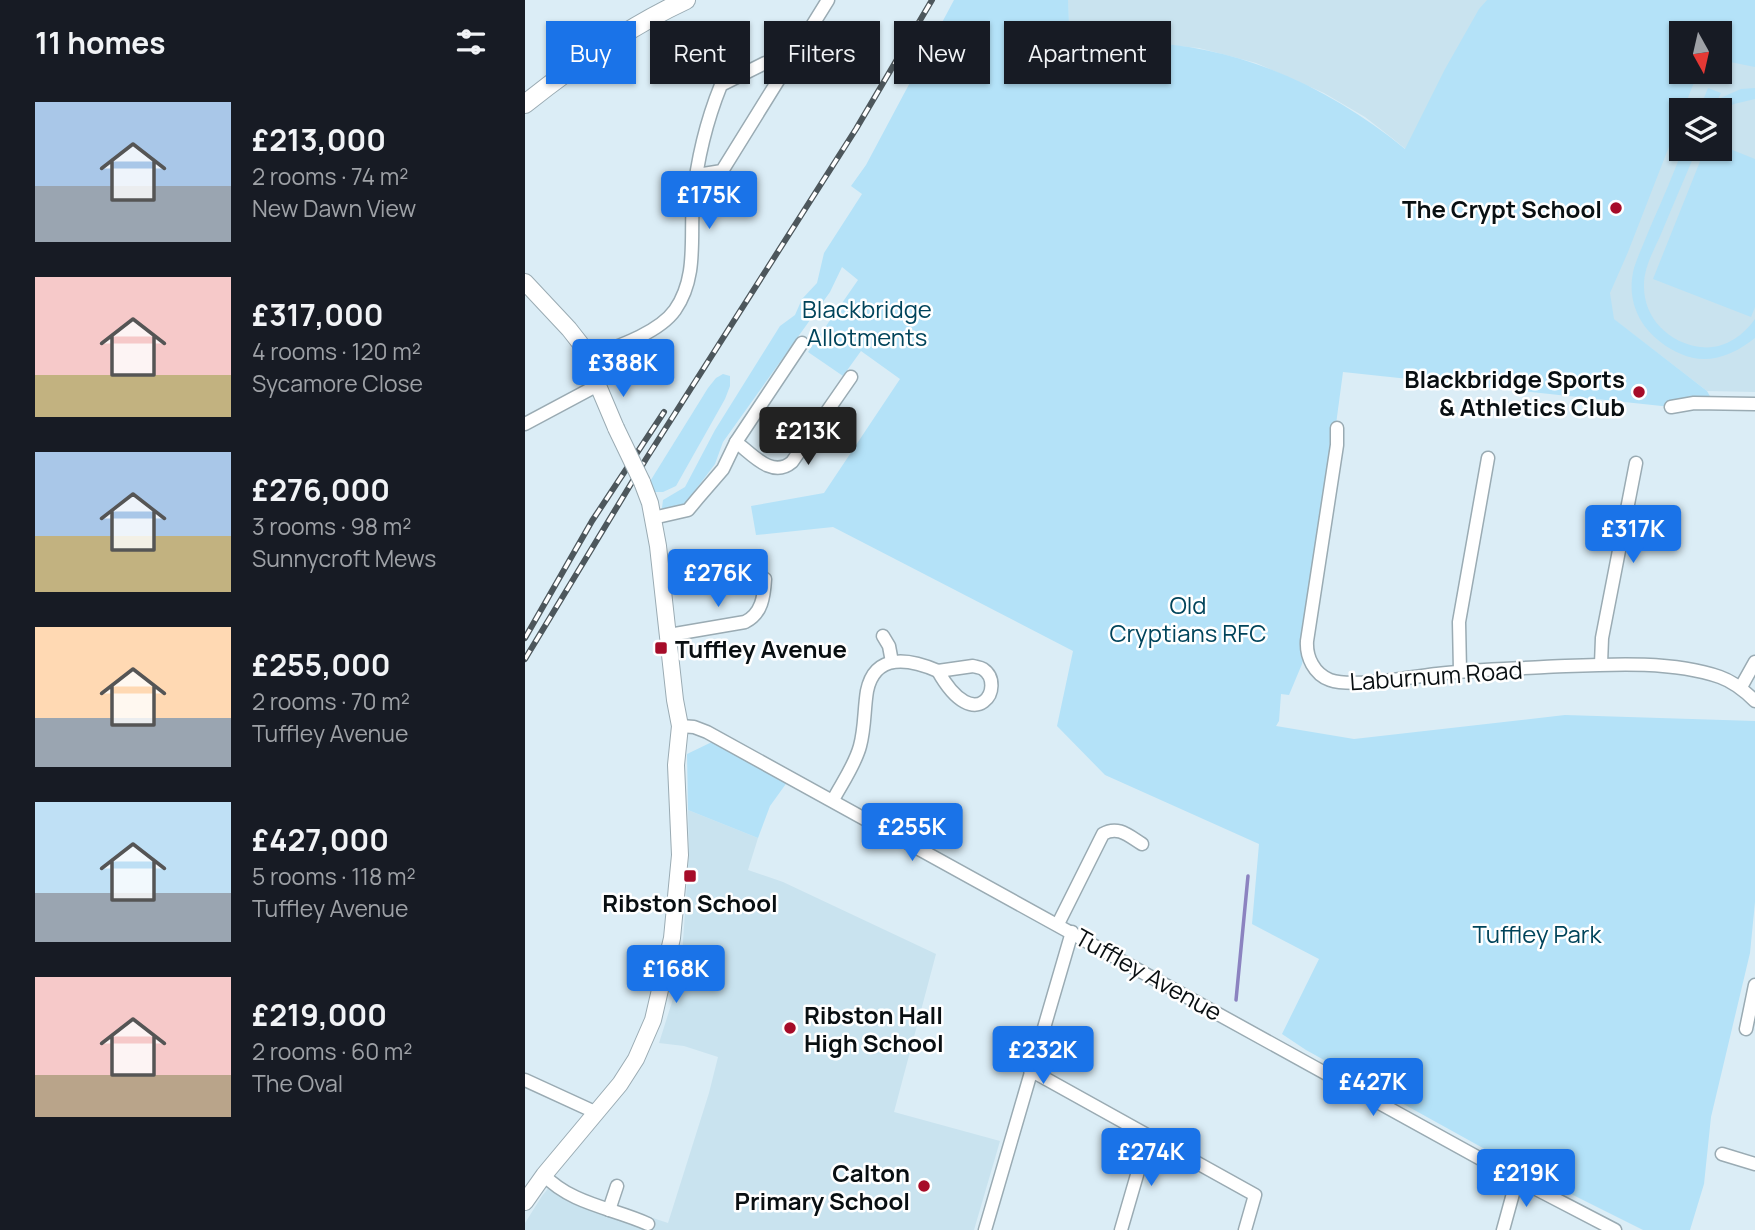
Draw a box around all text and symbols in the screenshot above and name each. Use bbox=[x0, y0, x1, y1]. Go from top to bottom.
chip: Buy bbox=[546, 21, 636, 84]
chip: Rent bbox=[650, 21, 750, 84]
chip: Filters bbox=[764, 21, 880, 84]
chip: New bbox=[894, 21, 990, 84]
chip: Apartment bbox=[1004, 21, 1171, 84]
north arrow bbox=[1669, 21, 1733, 84]
map controls bbox=[1669, 21, 1732, 161]
text: 11 homes bbox=[35, 22, 166, 63]
icon: filters bbox=[452, 23, 490, 61]
button: layers bbox=[1669, 98, 1732, 161]
text: £213,000 bbox=[252, 119, 386, 160]
icon: home bbox=[91, 130, 175, 214]
text: 2 rooms · 74 m² bbox=[252, 160, 408, 192]
pin: £175K bbox=[660, 172, 758, 231]
text: £175K bbox=[677, 178, 741, 210]
text: New Dawn View bbox=[252, 192, 416, 224]
place label: The Crypt School bbox=[1402, 192, 1602, 225]
marker: The Crypt School bbox=[1608, 200, 1624, 216]
park label: Blackbridge Allotments bbox=[802, 292, 932, 353]
text: £317,000 bbox=[252, 294, 384, 335]
icon: home bbox=[91, 305, 175, 389]
text: 4 rooms · 120 m² bbox=[252, 335, 421, 367]
pin: £388K bbox=[574, 340, 672, 399]
text: £388K bbox=[588, 346, 658, 378]
place label: Blackbridge Sports & Athletics Club bbox=[1404, 362, 1625, 423]
text: Sycamore Close bbox=[252, 367, 423, 399]
marker: Blackbridge Sports & Athletics Club bbox=[1631, 384, 1647, 400]
pin: £213K bbox=[759, 407, 857, 467]
text: £213K bbox=[775, 414, 841, 446]
text: £276,000 bbox=[252, 469, 390, 510]
icon: home bbox=[91, 480, 175, 564]
pin: £317K bbox=[1584, 505, 1682, 565]
text: 3 rooms · 98 m² bbox=[252, 510, 412, 542]
text: £317K bbox=[1601, 512, 1665, 544]
text: Sunnycroft Mews bbox=[252, 542, 436, 574]
pin: £276K bbox=[669, 550, 767, 609]
text: £276K bbox=[684, 556, 752, 588]
park label: Old Cryptians RFC bbox=[1109, 588, 1267, 649]
place label: Tuffley Avenue bbox=[675, 632, 847, 665]
marker: Tuffley Avenue bbox=[653, 640, 669, 656]
text: £255,000 bbox=[252, 644, 390, 685]
street label: Laburnum Road bbox=[1348, 652, 1524, 698]
icon: home bbox=[91, 655, 175, 739]
text: 2 rooms · 70 m² bbox=[252, 685, 410, 717]
text: Tuffley Avenue bbox=[252, 717, 408, 749]
pin: £255K bbox=[863, 804, 961, 863]
text: £255K bbox=[878, 810, 946, 842]
text: £427,000 bbox=[252, 819, 389, 860]
icon: home bbox=[91, 830, 175, 914]
text: 5 rooms · 118 m² bbox=[252, 860, 416, 892]
marker: Ribston School bbox=[682, 868, 698, 884]
place label: Ribston School bbox=[602, 886, 778, 919]
text: Tuffley Avenue bbox=[252, 892, 408, 924]
park label: Tuffley Park bbox=[1473, 917, 1603, 950]
street label: Tuffley Avenue bbox=[1070, 920, 1228, 1028]
pin: £168K bbox=[627, 946, 725, 1005]
text: £168K bbox=[643, 952, 709, 984]
text: £219,000 bbox=[252, 994, 387, 1035]
place label: Ribston Hall High School bbox=[804, 998, 944, 1059]
icon: home bbox=[91, 1005, 175, 1089]
marker: Ribston Hall High School bbox=[782, 1020, 798, 1036]
pin: £232K bbox=[994, 1026, 1092, 1086]
text: £232K bbox=[1009, 1033, 1077, 1065]
text: 2 rooms · 60 m² bbox=[252, 1035, 413, 1067]
pin: £427K bbox=[1324, 1058, 1422, 1118]
text: £427K bbox=[1339, 1065, 1407, 1097]
text: The Oval bbox=[252, 1067, 343, 1099]
pin: £274K bbox=[1102, 1128, 1200, 1188]
text: £274K bbox=[1117, 1135, 1185, 1167]
pin: £219K bbox=[1477, 1150, 1575, 1209]
place label: Calton Primary School bbox=[735, 1156, 910, 1217]
text: £219K bbox=[1493, 1156, 1559, 1188]
marker: Calton Primary School bbox=[916, 1178, 932, 1194]

